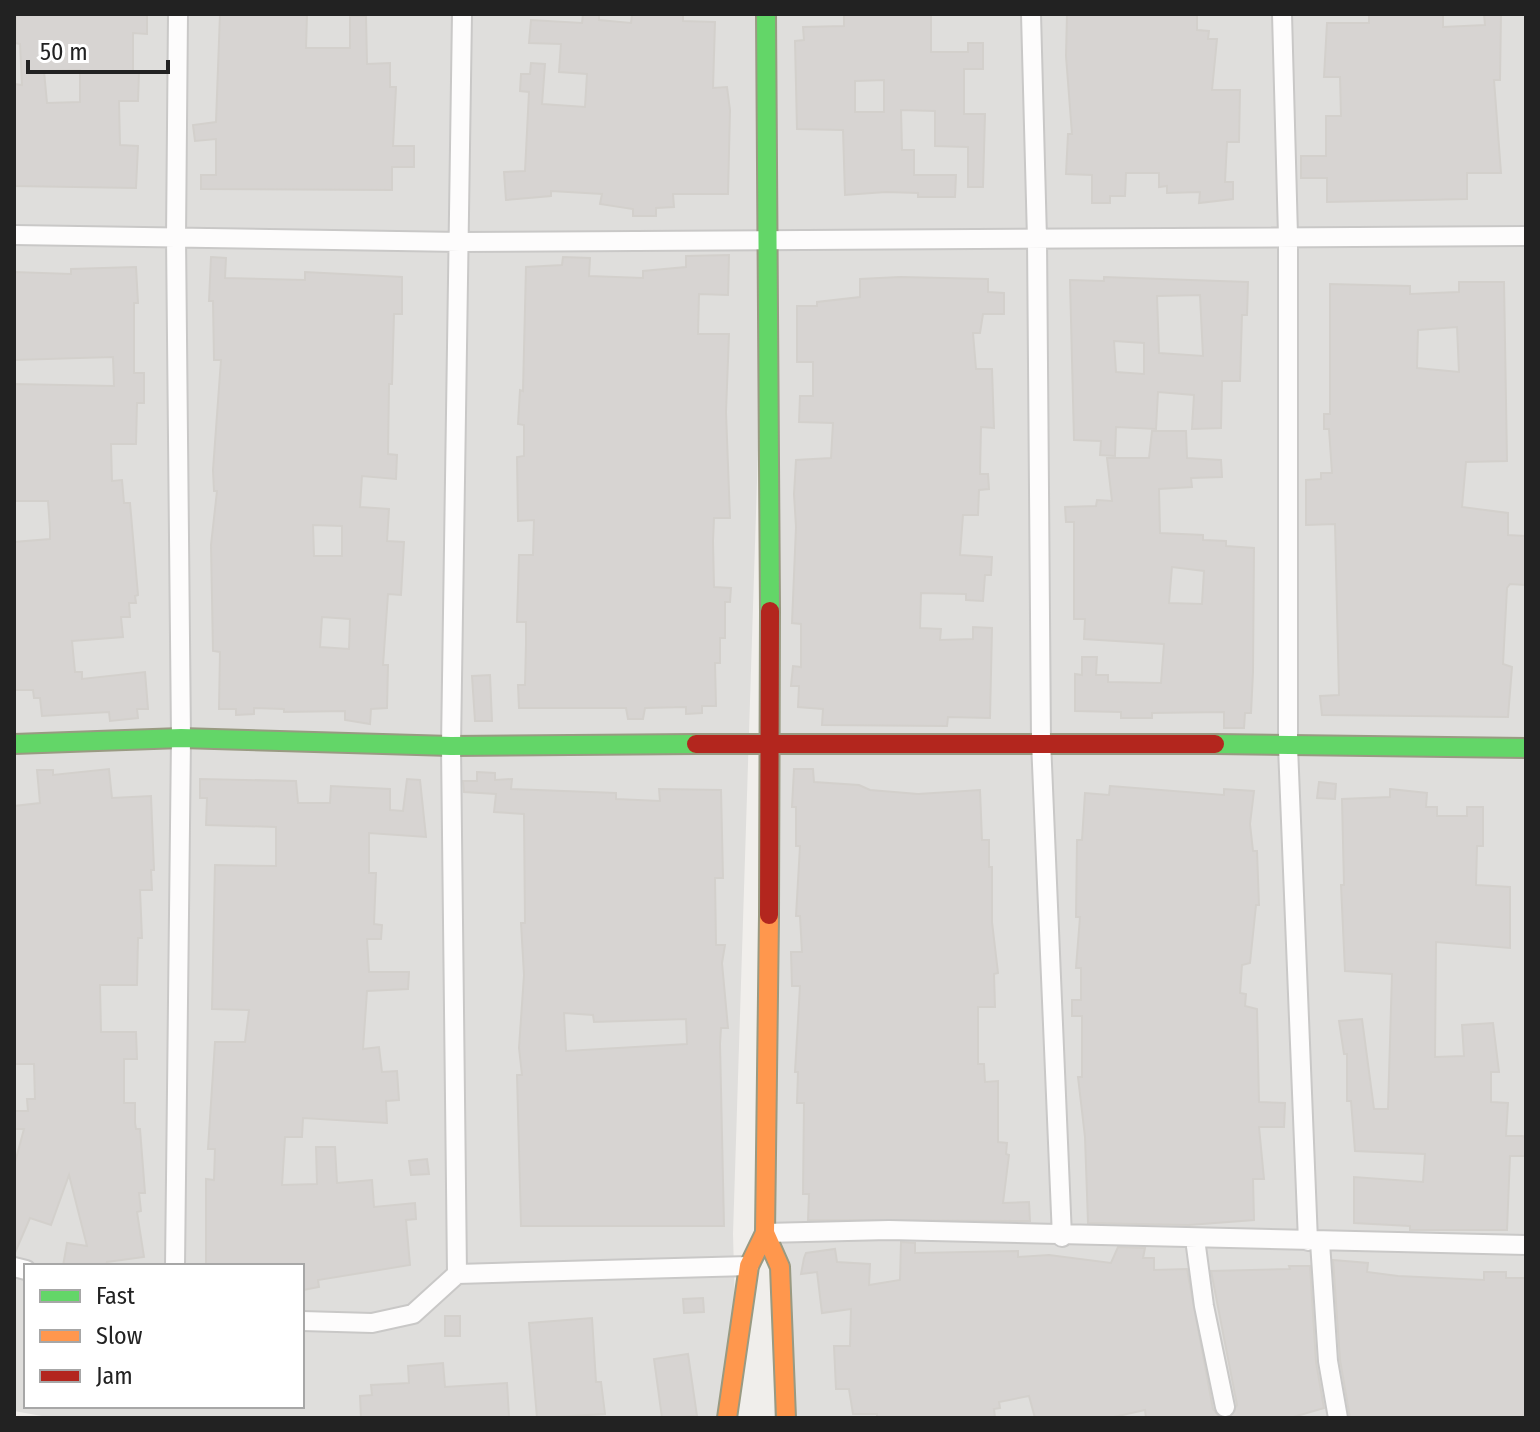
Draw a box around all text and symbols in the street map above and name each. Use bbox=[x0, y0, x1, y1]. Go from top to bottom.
scale bar bbox=[28, 24, 168, 74]
text: 50 m bbox=[40, 38, 88, 66]
legend bbox=[24, 1264, 304, 1408]
text: Fast bbox=[96, 1282, 135, 1310]
text: Slow bbox=[96, 1322, 143, 1350]
text: Jam bbox=[96, 1362, 133, 1390]

